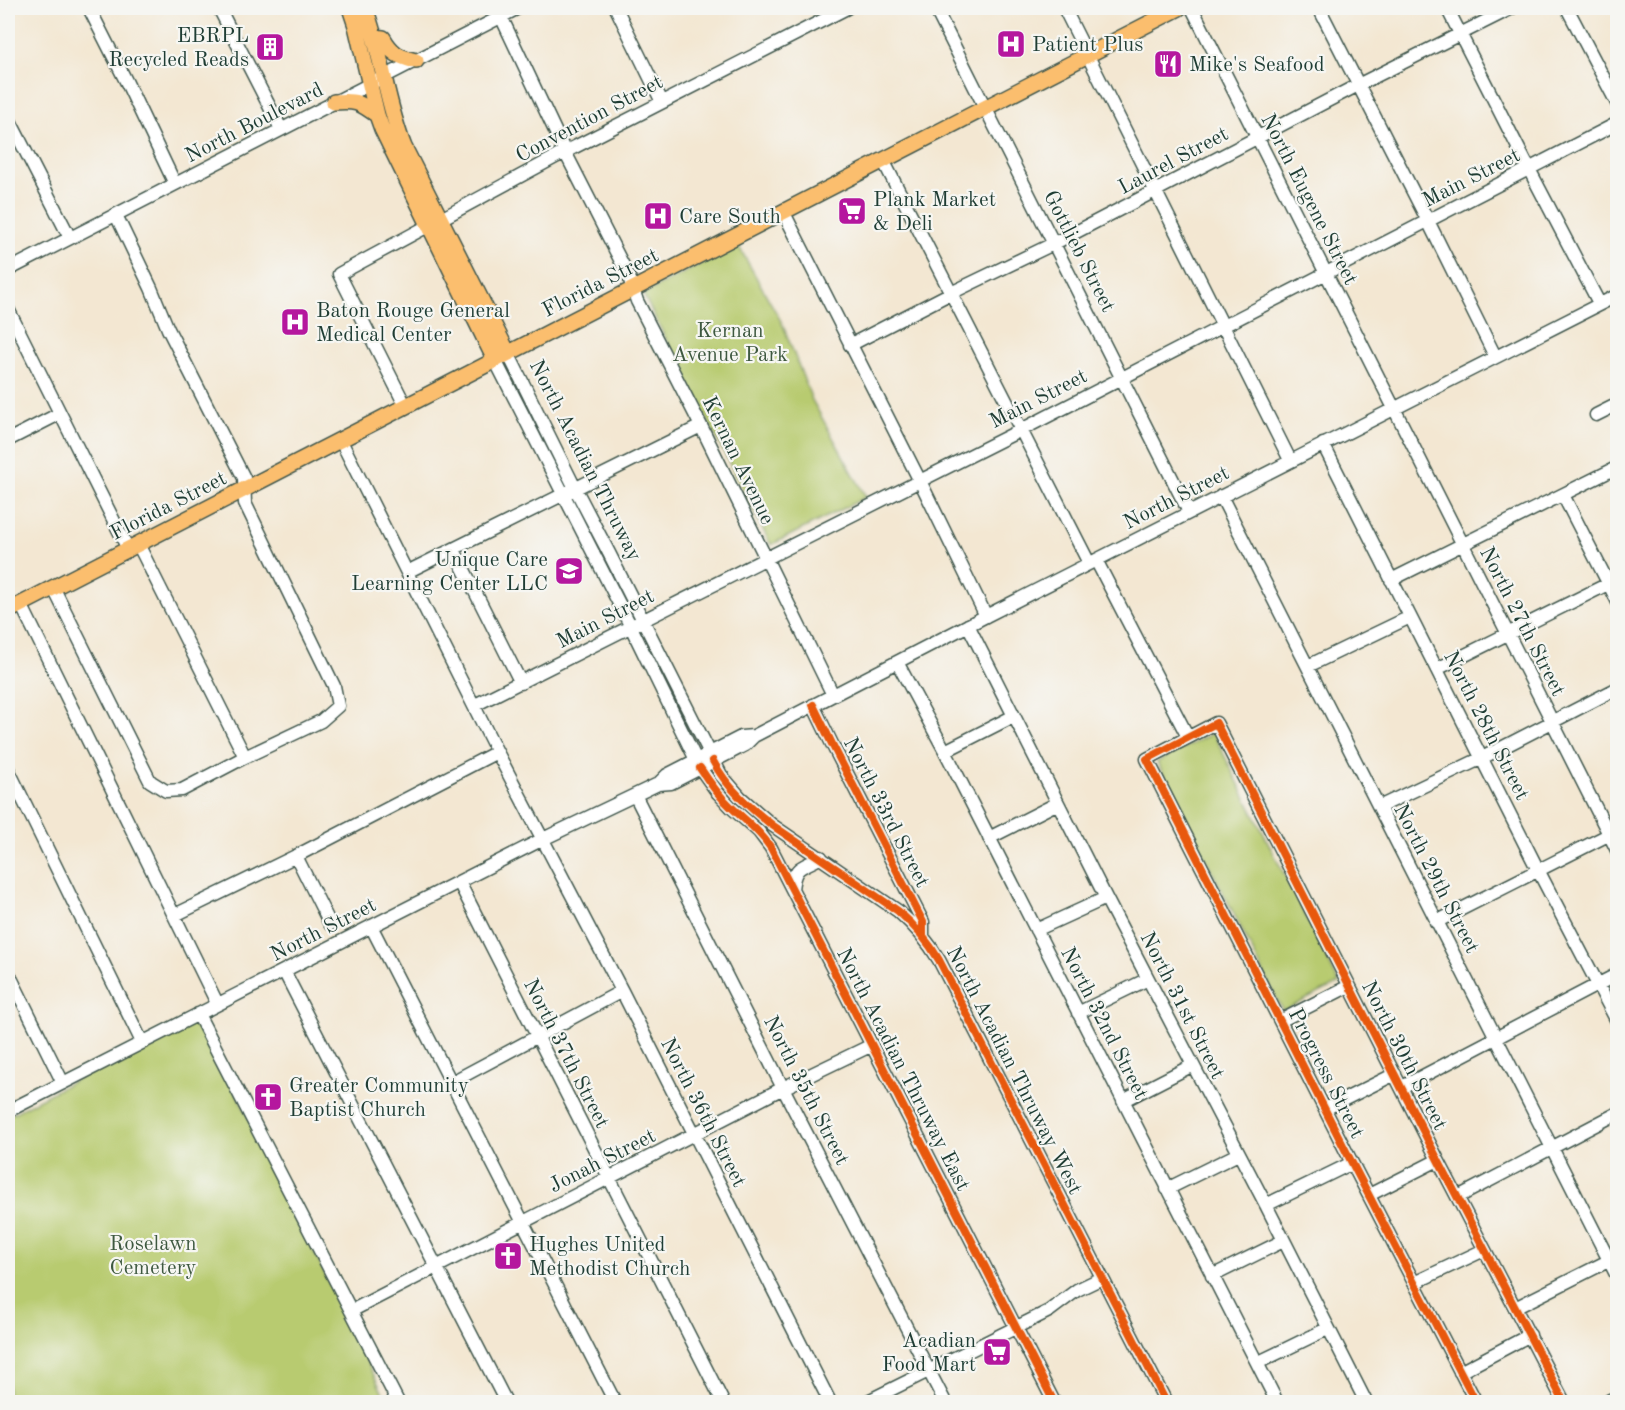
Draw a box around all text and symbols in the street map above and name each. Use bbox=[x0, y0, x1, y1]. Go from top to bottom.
place label: EBRPL Recycled Reads bbox=[109, 26, 249, 71]
hospital icon: Patient Plus bbox=[995, 28, 1027, 60]
building icon: EBRPL Recycled Reads bbox=[254, 31, 286, 63]
place label: Patient Plus bbox=[1032, 35, 1143, 56]
restaurant icon: Mike's Seafood bbox=[1152, 48, 1184, 80]
place label: Mike's Seafood bbox=[1189, 55, 1325, 76]
street label: Convention Street bbox=[513, 72, 667, 167]
street label: North Boulevard bbox=[182, 80, 327, 167]
street label: North Eugene Street bbox=[1256, 111, 1361, 289]
street label: Laurel Street bbox=[1115, 124, 1232, 199]
street label: Main Street bbox=[1419, 145, 1524, 212]
street label: Gottlieb Street bbox=[1039, 187, 1118, 316]
place label: Plank Market & Deli bbox=[873, 190, 996, 235]
supermarket icon: Plank Market & Deli bbox=[836, 195, 868, 227]
hospital icon: Care South bbox=[642, 200, 674, 232]
place label: Care South bbox=[679, 207, 781, 228]
street label: Florida Street bbox=[539, 245, 662, 322]
place label: Baton Rouge General Medical Center bbox=[316, 301, 510, 346]
hospital icon: Baton Rouge General Medical Center bbox=[279, 306, 311, 338]
park label: Kernan Avenue Park bbox=[672, 321, 788, 366]
street label: North Acadian Thruway bbox=[525, 357, 645, 565]
street label: Main Street bbox=[986, 366, 1091, 433]
street label: Kernan Avenue bbox=[698, 393, 778, 528]
street label: North Street bbox=[1120, 463, 1233, 534]
street label: Florida Street bbox=[107, 468, 230, 545]
street label: North 27th Street bbox=[1475, 544, 1568, 700]
place label: Unique Care Learning Center LLC bbox=[351, 550, 548, 595]
school or university icon: Unique Care Learning Center LLC bbox=[553, 555, 585, 587]
street label: Main Street bbox=[553, 586, 658, 653]
street label: North 28th Street bbox=[1439, 648, 1532, 804]
street label: North 33rd Street bbox=[839, 734, 933, 891]
street label: North 29th Street bbox=[1389, 801, 1482, 957]
street label: North Street bbox=[267, 895, 380, 966]
street label: North 31st Street bbox=[1135, 929, 1228, 1083]
street label: North Acadian Thruway West bbox=[942, 943, 1085, 1198]
street label: North 32nd Street bbox=[1056, 944, 1151, 1103]
street label: North Acadian Thruway East bbox=[832, 945, 973, 1195]
street label: North 37th Street bbox=[519, 976, 612, 1132]
street label: North 30th Street bbox=[1357, 978, 1450, 1134]
street label: Progress Street bbox=[1284, 1005, 1367, 1142]
street label: North 35th Street bbox=[759, 1013, 852, 1169]
street label: North 36th Street bbox=[656, 1035, 749, 1191]
place label: Greater Community Baptist Church bbox=[289, 1076, 469, 1121]
church icon: Greater Community Baptist Church bbox=[252, 1081, 284, 1113]
street label: Jonah Street bbox=[546, 1126, 659, 1197]
park label: Roselawn Cemetery bbox=[109, 1234, 197, 1279]
place label: Hughes United Methodist Church bbox=[529, 1235, 690, 1280]
church icon: Hughes United Methodist Church bbox=[492, 1240, 524, 1272]
place label: Acadian Food Mart bbox=[882, 1331, 976, 1376]
supermarket icon: Acadian Food Mart bbox=[981, 1336, 1013, 1368]

